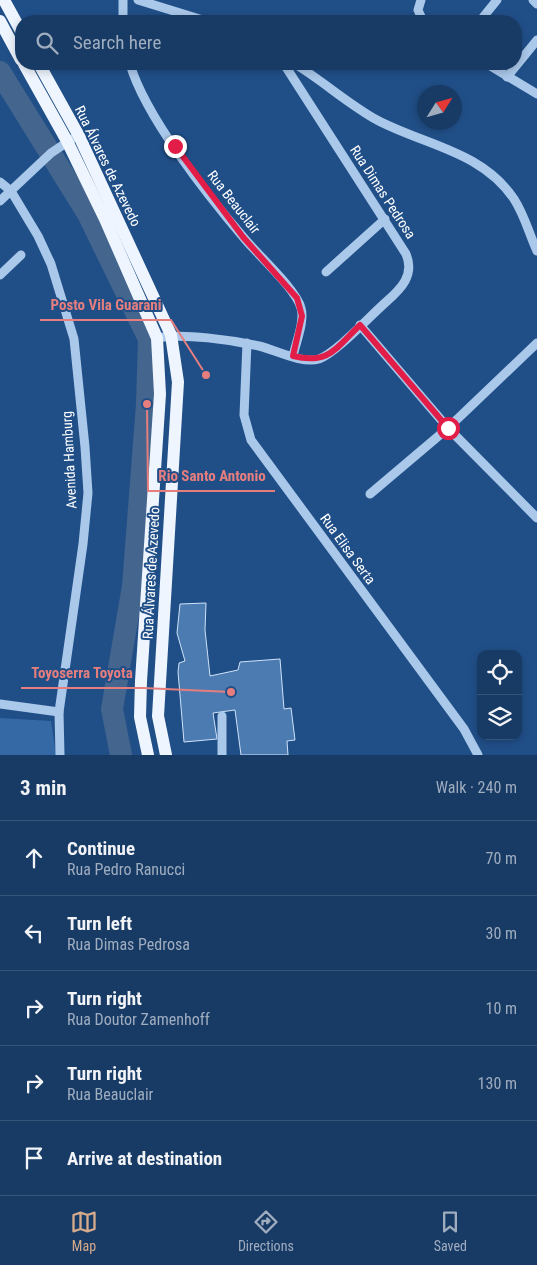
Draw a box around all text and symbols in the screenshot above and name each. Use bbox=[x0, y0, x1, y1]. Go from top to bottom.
search box bbox=[15, 15, 522, 70]
icon: search bbox=[33, 29, 61, 57]
text: Search here bbox=[73, 31, 161, 54]
north arrow bbox=[417, 85, 462, 130]
street label: Rua Álvares de Azevedo bbox=[72, 103, 145, 229]
route end bbox=[164, 135, 187, 158]
street label: Rua Dimas Pedrosa bbox=[347, 143, 419, 241]
street label: Rua Beauclair bbox=[204, 167, 264, 237]
callout: Posto Vila Guarani bbox=[40, 290, 171, 320]
text: Posto Vila Guarani bbox=[51, 296, 161, 314]
street label: Avenida Hamburg bbox=[58, 411, 80, 509]
route start bbox=[437, 417, 460, 440]
callout: Rio Santo Antonio bbox=[148, 461, 275, 491]
text: Rio Santo Antonio bbox=[158, 467, 266, 485]
street label: Rua Álvares de Azevedo bbox=[139, 507, 162, 639]
street label: Rua Elisa Serta bbox=[317, 511, 379, 587]
map controls bbox=[477, 650, 522, 740]
button: locate bbox=[477, 650, 522, 695]
callout: Toyoserra Toyota bbox=[21, 658, 143, 688]
text: Toyoserra Toyota bbox=[31, 664, 133, 682]
button: layers bbox=[477, 695, 522, 740]
text: 3 min bbox=[20, 776, 67, 800]
text: Walk · 240 m bbox=[436, 778, 517, 797]
text: Continue bbox=[67, 837, 135, 860]
icon: ahead bbox=[20, 844, 48, 872]
text: 70 m bbox=[485, 849, 517, 868]
text: Rua Pedro Ranucci bbox=[67, 860, 185, 879]
text: Turn left bbox=[67, 912, 132, 935]
icon: left bbox=[20, 919, 48, 947]
text: 30 m bbox=[485, 924, 517, 943]
text: Rua Dimas Pedrosa bbox=[67, 935, 190, 954]
text: Turn right bbox=[67, 987, 142, 1010]
icon: right bbox=[20, 994, 48, 1022]
text: 10 m bbox=[485, 999, 517, 1018]
text: Rua Doutor Zamenhoff bbox=[67, 1010, 210, 1029]
text: Turn right bbox=[67, 1062, 142, 1085]
icon: right bbox=[20, 1069, 48, 1097]
text: 130 m bbox=[478, 1074, 517, 1093]
text: Rua Beauclair bbox=[67, 1085, 153, 1104]
icon: arrive bbox=[20, 1144, 48, 1172]
text: Arrive at destination bbox=[67, 1147, 222, 1170]
tab: Map bbox=[70, 1208, 98, 1254]
tab: Directions bbox=[238, 1208, 294, 1254]
tab: Saved bbox=[434, 1208, 467, 1254]

